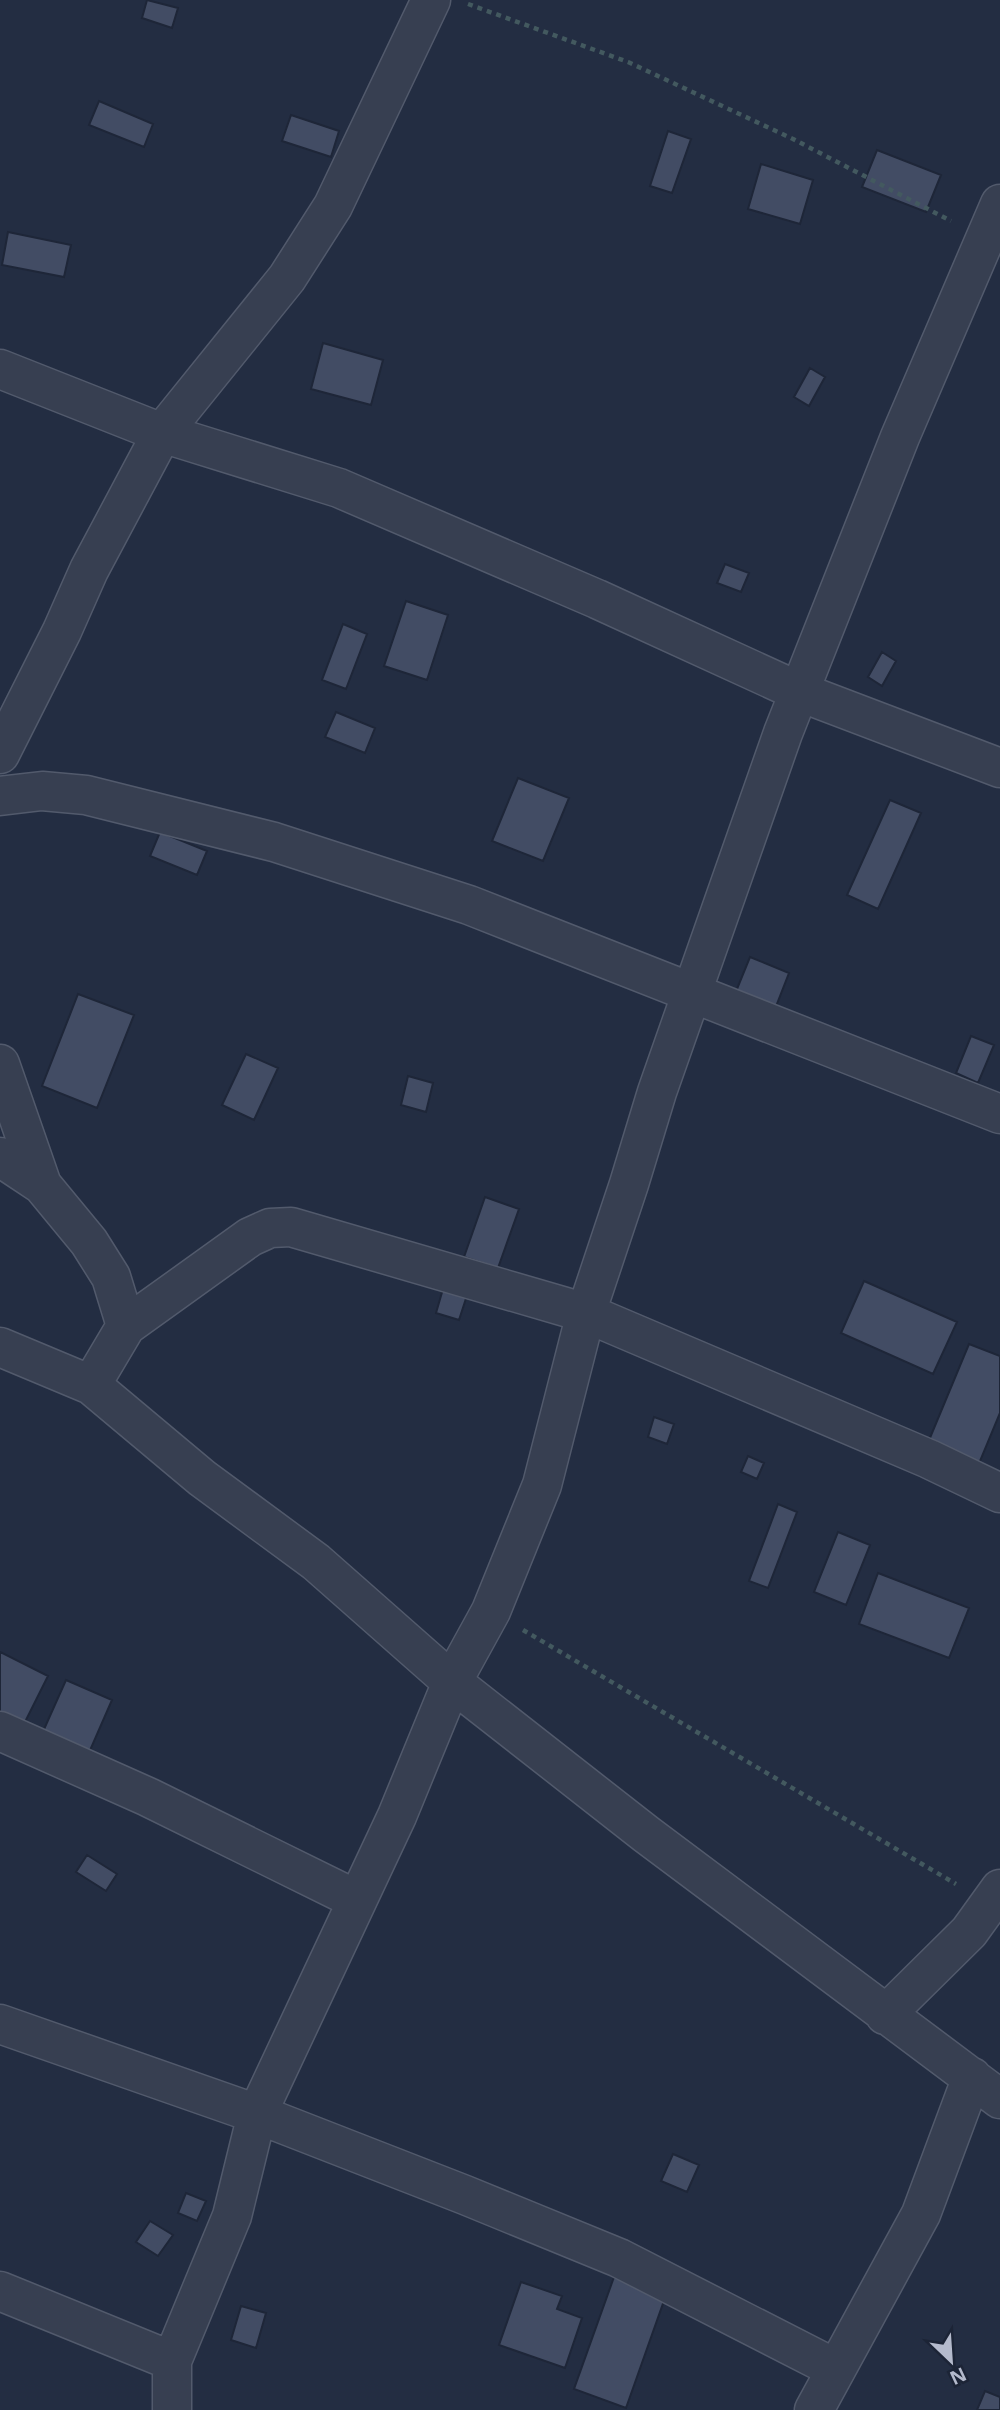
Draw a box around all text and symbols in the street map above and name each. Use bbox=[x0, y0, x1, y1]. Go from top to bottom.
north arrow bbox=[916, 2326, 986, 2396]
text: N bbox=[946, 2361, 971, 2391]

